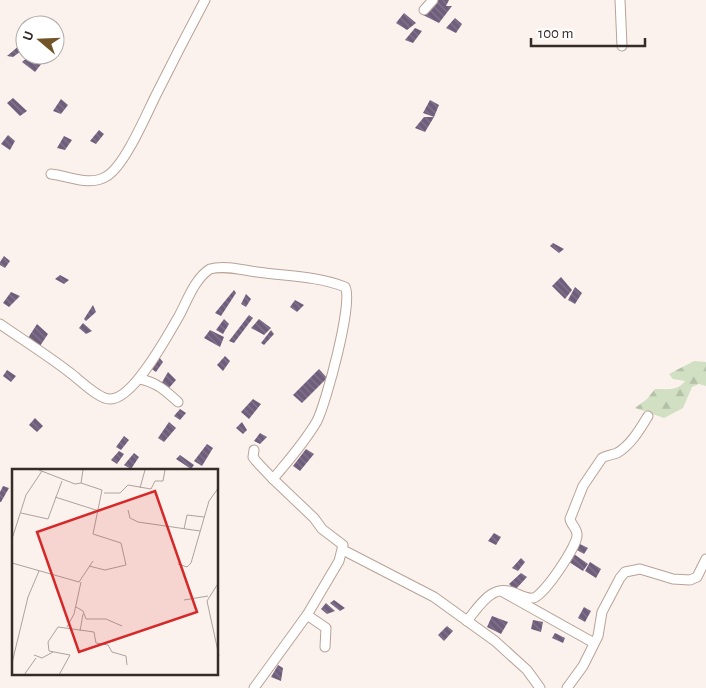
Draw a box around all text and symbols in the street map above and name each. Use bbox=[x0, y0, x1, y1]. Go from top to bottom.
north arrow bbox=[15, 15, 65, 65]
scale bar bbox=[531, 15, 645, 47]
text: 100 m bbox=[538, 26, 573, 41]
text: U bbox=[21, 30, 37, 43]
inset map bbox=[12, 469, 219, 676]

